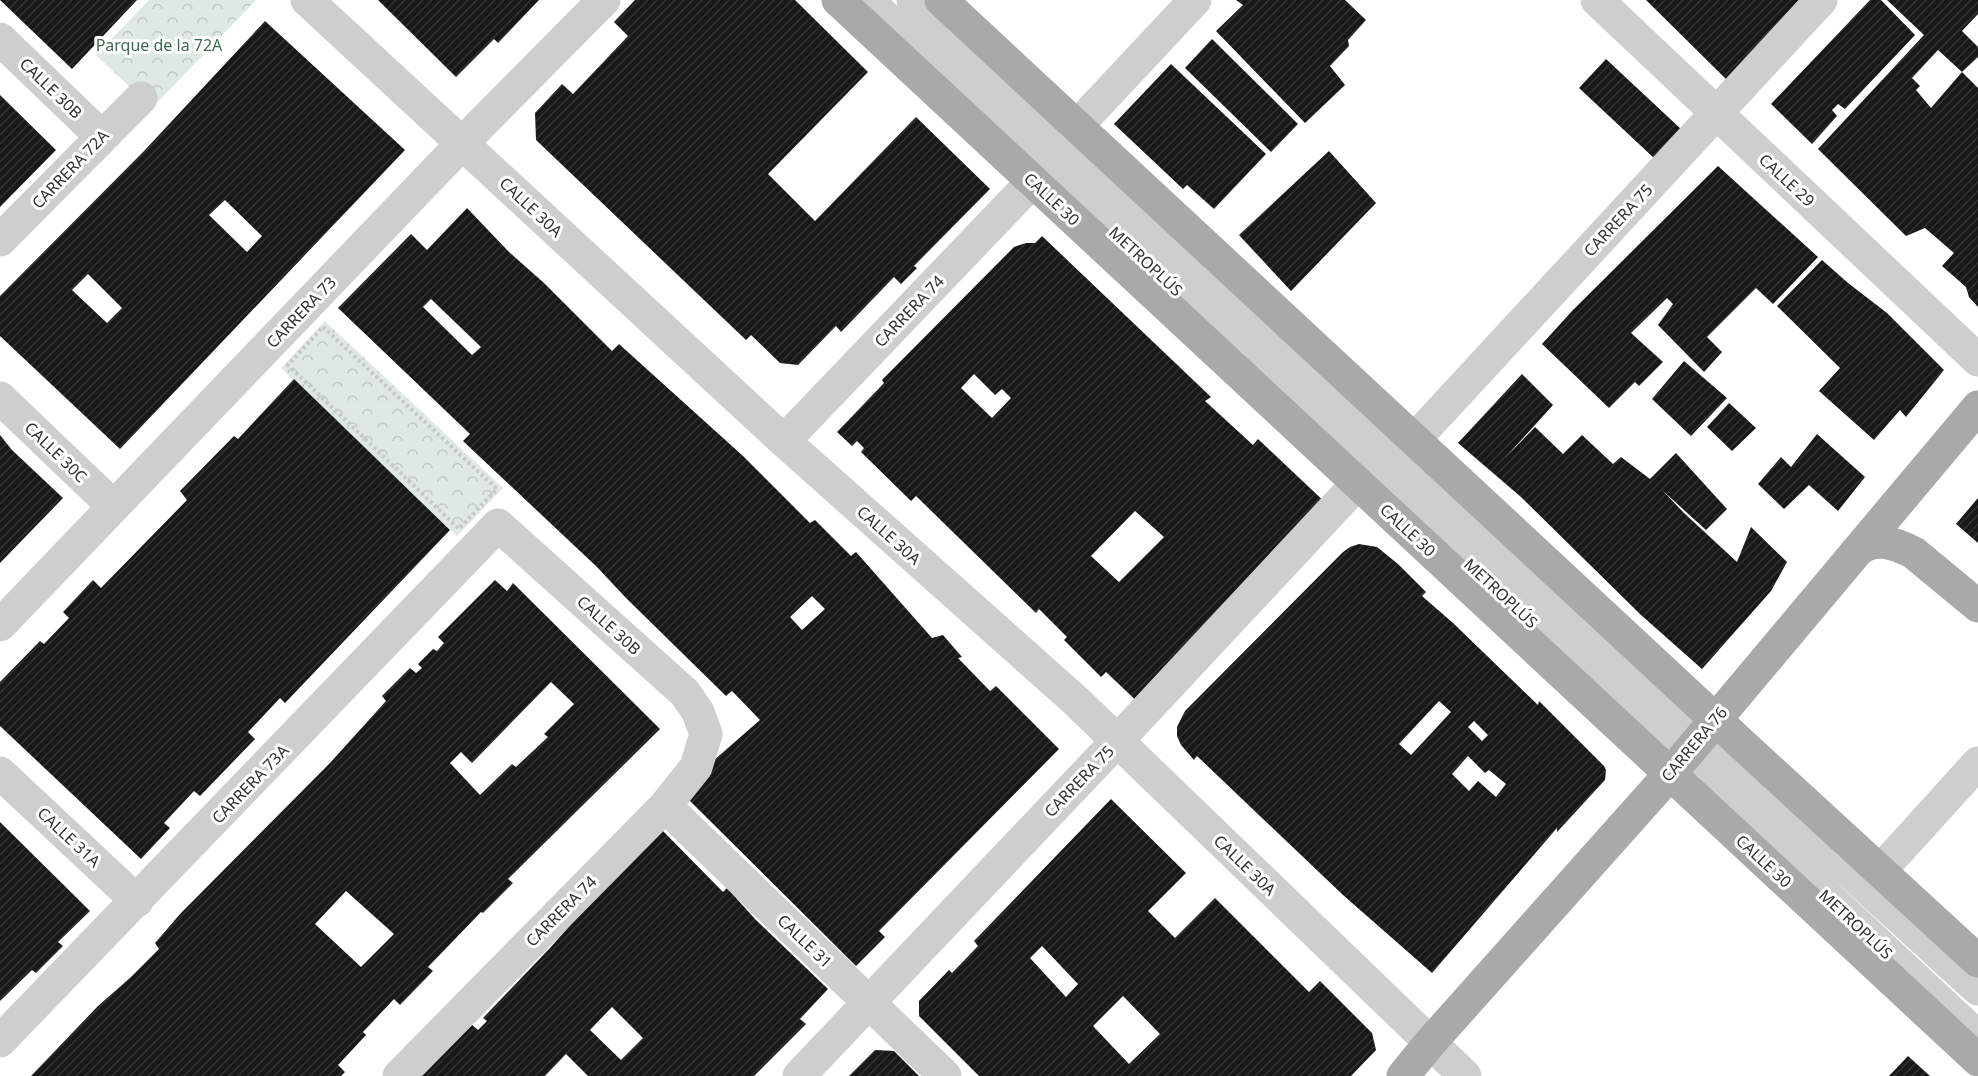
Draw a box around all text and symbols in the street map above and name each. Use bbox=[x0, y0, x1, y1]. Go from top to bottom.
park label: Parque de la 72A bbox=[96, 34, 223, 56]
street label: CALLE 30B bbox=[15, 53, 87, 123]
street label: CARRERA 72A bbox=[27, 124, 114, 213]
street label: CALLE 29 bbox=[1754, 149, 1820, 211]
street label: CALLE 30 bbox=[1019, 168, 1085, 230]
street label: CALLE 30A bbox=[495, 172, 568, 242]
street label: CARRERA 75 bbox=[1579, 179, 1657, 261]
street label: METROPLÚS bbox=[1104, 221, 1188, 301]
street label: CARRERA 74 bbox=[869, 270, 949, 352]
street label: CARRERA 73 bbox=[261, 271, 341, 353]
street label: CALLE 30C bbox=[20, 417, 92, 487]
street label: CALLE 30 bbox=[1375, 499, 1441, 561]
street label: CALLE 30A bbox=[852, 500, 926, 570]
street label: METROPLÚS bbox=[1459, 553, 1543, 633]
street label: CALLE 30B bbox=[572, 590, 646, 660]
street label: CARRERA 76 bbox=[1656, 702, 1732, 786]
street label: CARRERA 73A bbox=[207, 739, 294, 828]
street label: CARRERA 75 bbox=[1039, 740, 1119, 822]
street label: CALLE 31A bbox=[33, 802, 106, 872]
street label: CALLE 30A bbox=[1209, 830, 1281, 901]
street label: CALLE 30 bbox=[1731, 830, 1797, 892]
street label: CARRERA 74 bbox=[521, 871, 601, 951]
street label: METROPLÚS bbox=[1814, 884, 1898, 964]
street label: CALLE 31 bbox=[773, 909, 837, 973]

